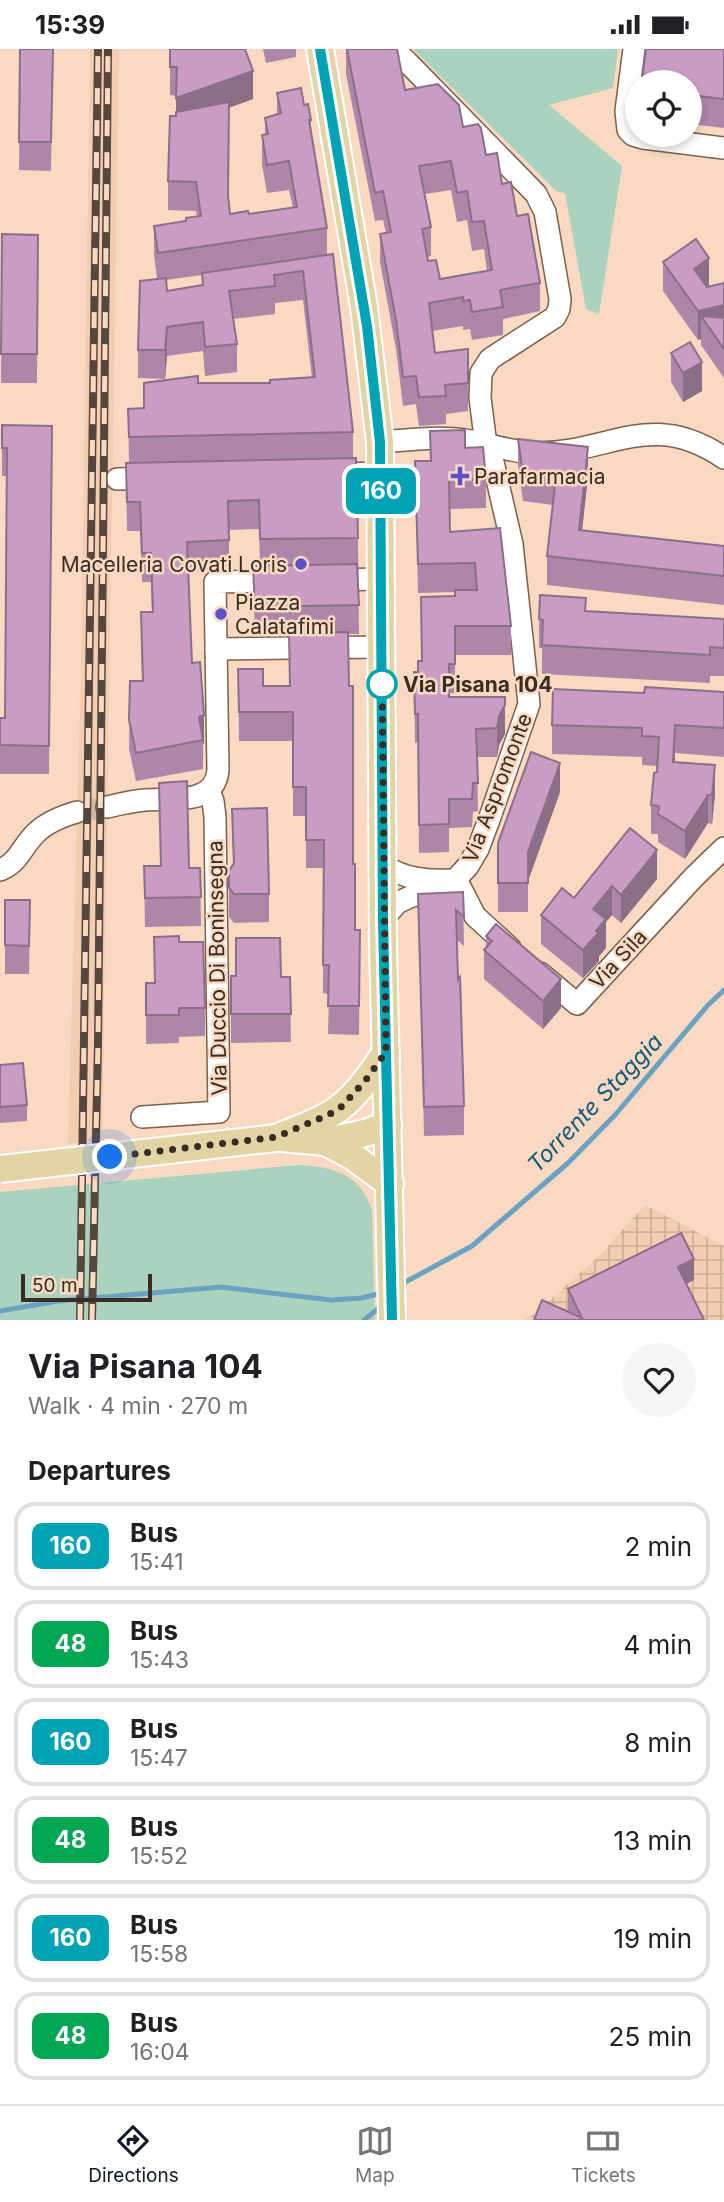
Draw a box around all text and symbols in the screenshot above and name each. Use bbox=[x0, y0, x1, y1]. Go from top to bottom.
text: 15:39 bbox=[35, 9, 105, 40]
map controls bbox=[625, 70, 702, 147]
button: locate bbox=[625, 70, 702, 147]
place label: Parafarmacia bbox=[474, 464, 605, 489]
line badge: 160 bbox=[341, 468, 421, 514]
marker: Parafarmacia bbox=[452, 468, 468, 484]
text: 160 bbox=[360, 476, 402, 505]
place label: Macelleria Covati Loris bbox=[61, 552, 287, 577]
marker: Macelleria Covati Loris bbox=[293, 556, 309, 572]
place label: Piazza Calatafimi bbox=[235, 590, 334, 639]
marker: Piazza Calatafimi bbox=[213, 606, 229, 622]
marker: Via Pisana 104 bbox=[367, 669, 397, 699]
place label: Via Pisana 104 bbox=[403, 672, 552, 697]
street label: Via Aspromonte bbox=[457, 710, 537, 866]
street label: Via Duccio Di Boninsegna bbox=[202, 840, 232, 1096]
street label: Via Sila bbox=[584, 924, 652, 994]
water label: Torrente Staggia bbox=[522, 1028, 668, 1178]
your location bbox=[92, 1139, 127, 1174]
scale bar bbox=[21, 1271, 152, 1303]
text: 50 m bbox=[32, 1274, 78, 1297]
button: heart bbox=[622, 1343, 696, 1417]
text: Via Pisana 104 bbox=[28, 1346, 263, 1386]
text: Walk · 4 min · 270 m bbox=[28, 1392, 248, 1420]
text: Departures bbox=[28, 1455, 171, 1486]
text: Bus bbox=[130, 1517, 178, 1548]
text: 160 bbox=[49, 1531, 92, 1560]
text: 2 min bbox=[624, 1531, 692, 1562]
text: 15:41 bbox=[130, 1548, 184, 1576]
text: Bus bbox=[130, 1615, 178, 1646]
text: 48 bbox=[55, 1629, 86, 1658]
text: 4 min bbox=[623, 1629, 692, 1660]
text: 15:43 bbox=[130, 1646, 189, 1674]
text: Bus bbox=[130, 1713, 178, 1744]
text: 160 bbox=[49, 1727, 92, 1756]
text: 8 min bbox=[624, 1727, 692, 1758]
text: 15:47 bbox=[130, 1744, 188, 1772]
text: Bus bbox=[130, 1811, 178, 1842]
text: 48 bbox=[55, 1825, 86, 1854]
text: 13 min bbox=[614, 1825, 692, 1856]
text: 15:52 bbox=[130, 1842, 188, 1870]
text: Bus bbox=[130, 1909, 178, 1940]
text: 160 bbox=[49, 1923, 92, 1952]
text: 19 min bbox=[614, 1923, 692, 1954]
text: 15:58 bbox=[130, 1940, 188, 1968]
text: Bus bbox=[130, 2007, 178, 2038]
text: 48 bbox=[55, 2021, 86, 2050]
text: 25 min bbox=[609, 2021, 692, 2052]
text: 16:04 bbox=[130, 2038, 190, 2066]
tab: Directions bbox=[88, 2122, 179, 2187]
tab: Map bbox=[355, 2122, 395, 2187]
tab: Tickets bbox=[571, 2122, 636, 2187]

